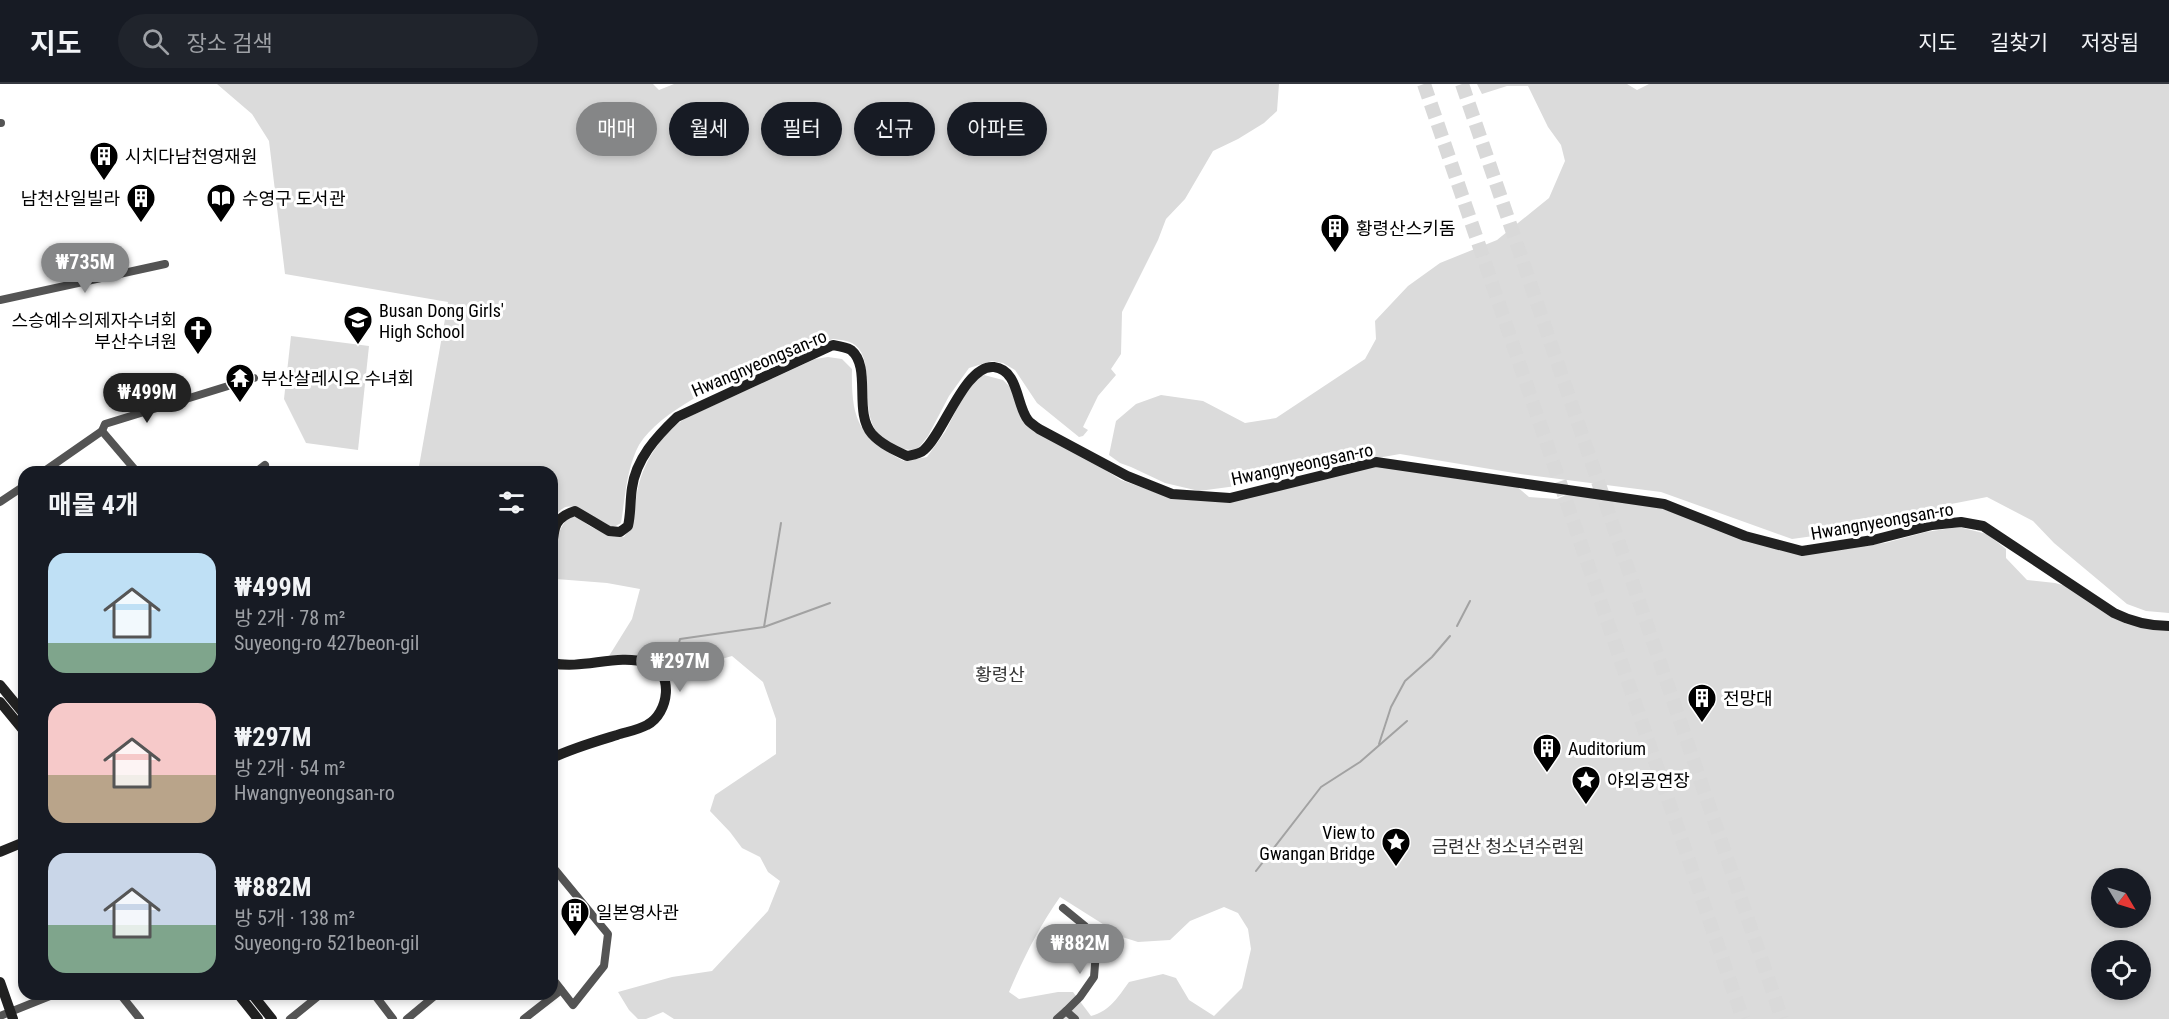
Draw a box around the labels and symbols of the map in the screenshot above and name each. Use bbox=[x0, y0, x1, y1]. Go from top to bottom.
building icon: 시치다남천영재원 bbox=[88, 140, 120, 182]
place label: 시치다남천영재원 bbox=[125, 146, 257, 167]
building icon: 남천산일빌라 bbox=[125, 182, 157, 224]
library icon: 수영구 도서관 bbox=[205, 182, 237, 224]
place label: 남천산일빌라 bbox=[21, 188, 120, 209]
place label: 수영구 도서관 bbox=[242, 188, 346, 209]
building icon: 황령산스키돔 bbox=[1319, 212, 1351, 254]
place label: 황령산스키돔 bbox=[1356, 218, 1455, 239]
pin: ₩735M bbox=[43, 243, 127, 294]
place label: Busan Dong Girls' High School bbox=[379, 300, 504, 342]
school or university icon: Busan Dong Girls' High School bbox=[342, 304, 374, 346]
place label: 스승예수의제자수녀회 부산수녀원 bbox=[11, 310, 177, 352]
church icon: 스승예수의제자수녀회 부산수녀원 bbox=[182, 314, 214, 356]
street label: Hwangnyeongsan-ro bbox=[688, 325, 830, 401]
temple icon: 부산살레시오 수녀회 bbox=[224, 362, 256, 404]
place label: 부산살레시오 수녀회 bbox=[261, 368, 414, 389]
pin: ₩499M bbox=[105, 373, 189, 424]
street label: Hwangnyeongsan-ro bbox=[1229, 439, 1375, 489]
street label: Hwangnyeongsan-ro bbox=[1809, 498, 1955, 544]
pin: ₩297M bbox=[638, 642, 722, 693]
park label: 황령산 bbox=[975, 664, 1025, 685]
building icon: 전망대 bbox=[1686, 682, 1718, 724]
place label: 전망대 bbox=[1723, 688, 1773, 709]
building icon: Auditorium bbox=[1531, 732, 1563, 774]
place label: Auditorium bbox=[1568, 738, 1646, 759]
place icon: 야외공연장 bbox=[1570, 764, 1602, 806]
place label: 야외공연장 bbox=[1607, 770, 1690, 791]
place label: View to Gwangan Bridge bbox=[1259, 822, 1375, 864]
place icon: View to Gwangan Bridge bbox=[1380, 826, 1412, 868]
park label: 금련산 청소년수련원 bbox=[1431, 836, 1585, 857]
north arrow bbox=[2091, 868, 2151, 928]
building icon: 일본영사관 bbox=[559, 896, 591, 938]
place label: 일본영사관 bbox=[596, 902, 679, 923]
pin: ₩882M bbox=[1038, 924, 1122, 975]

